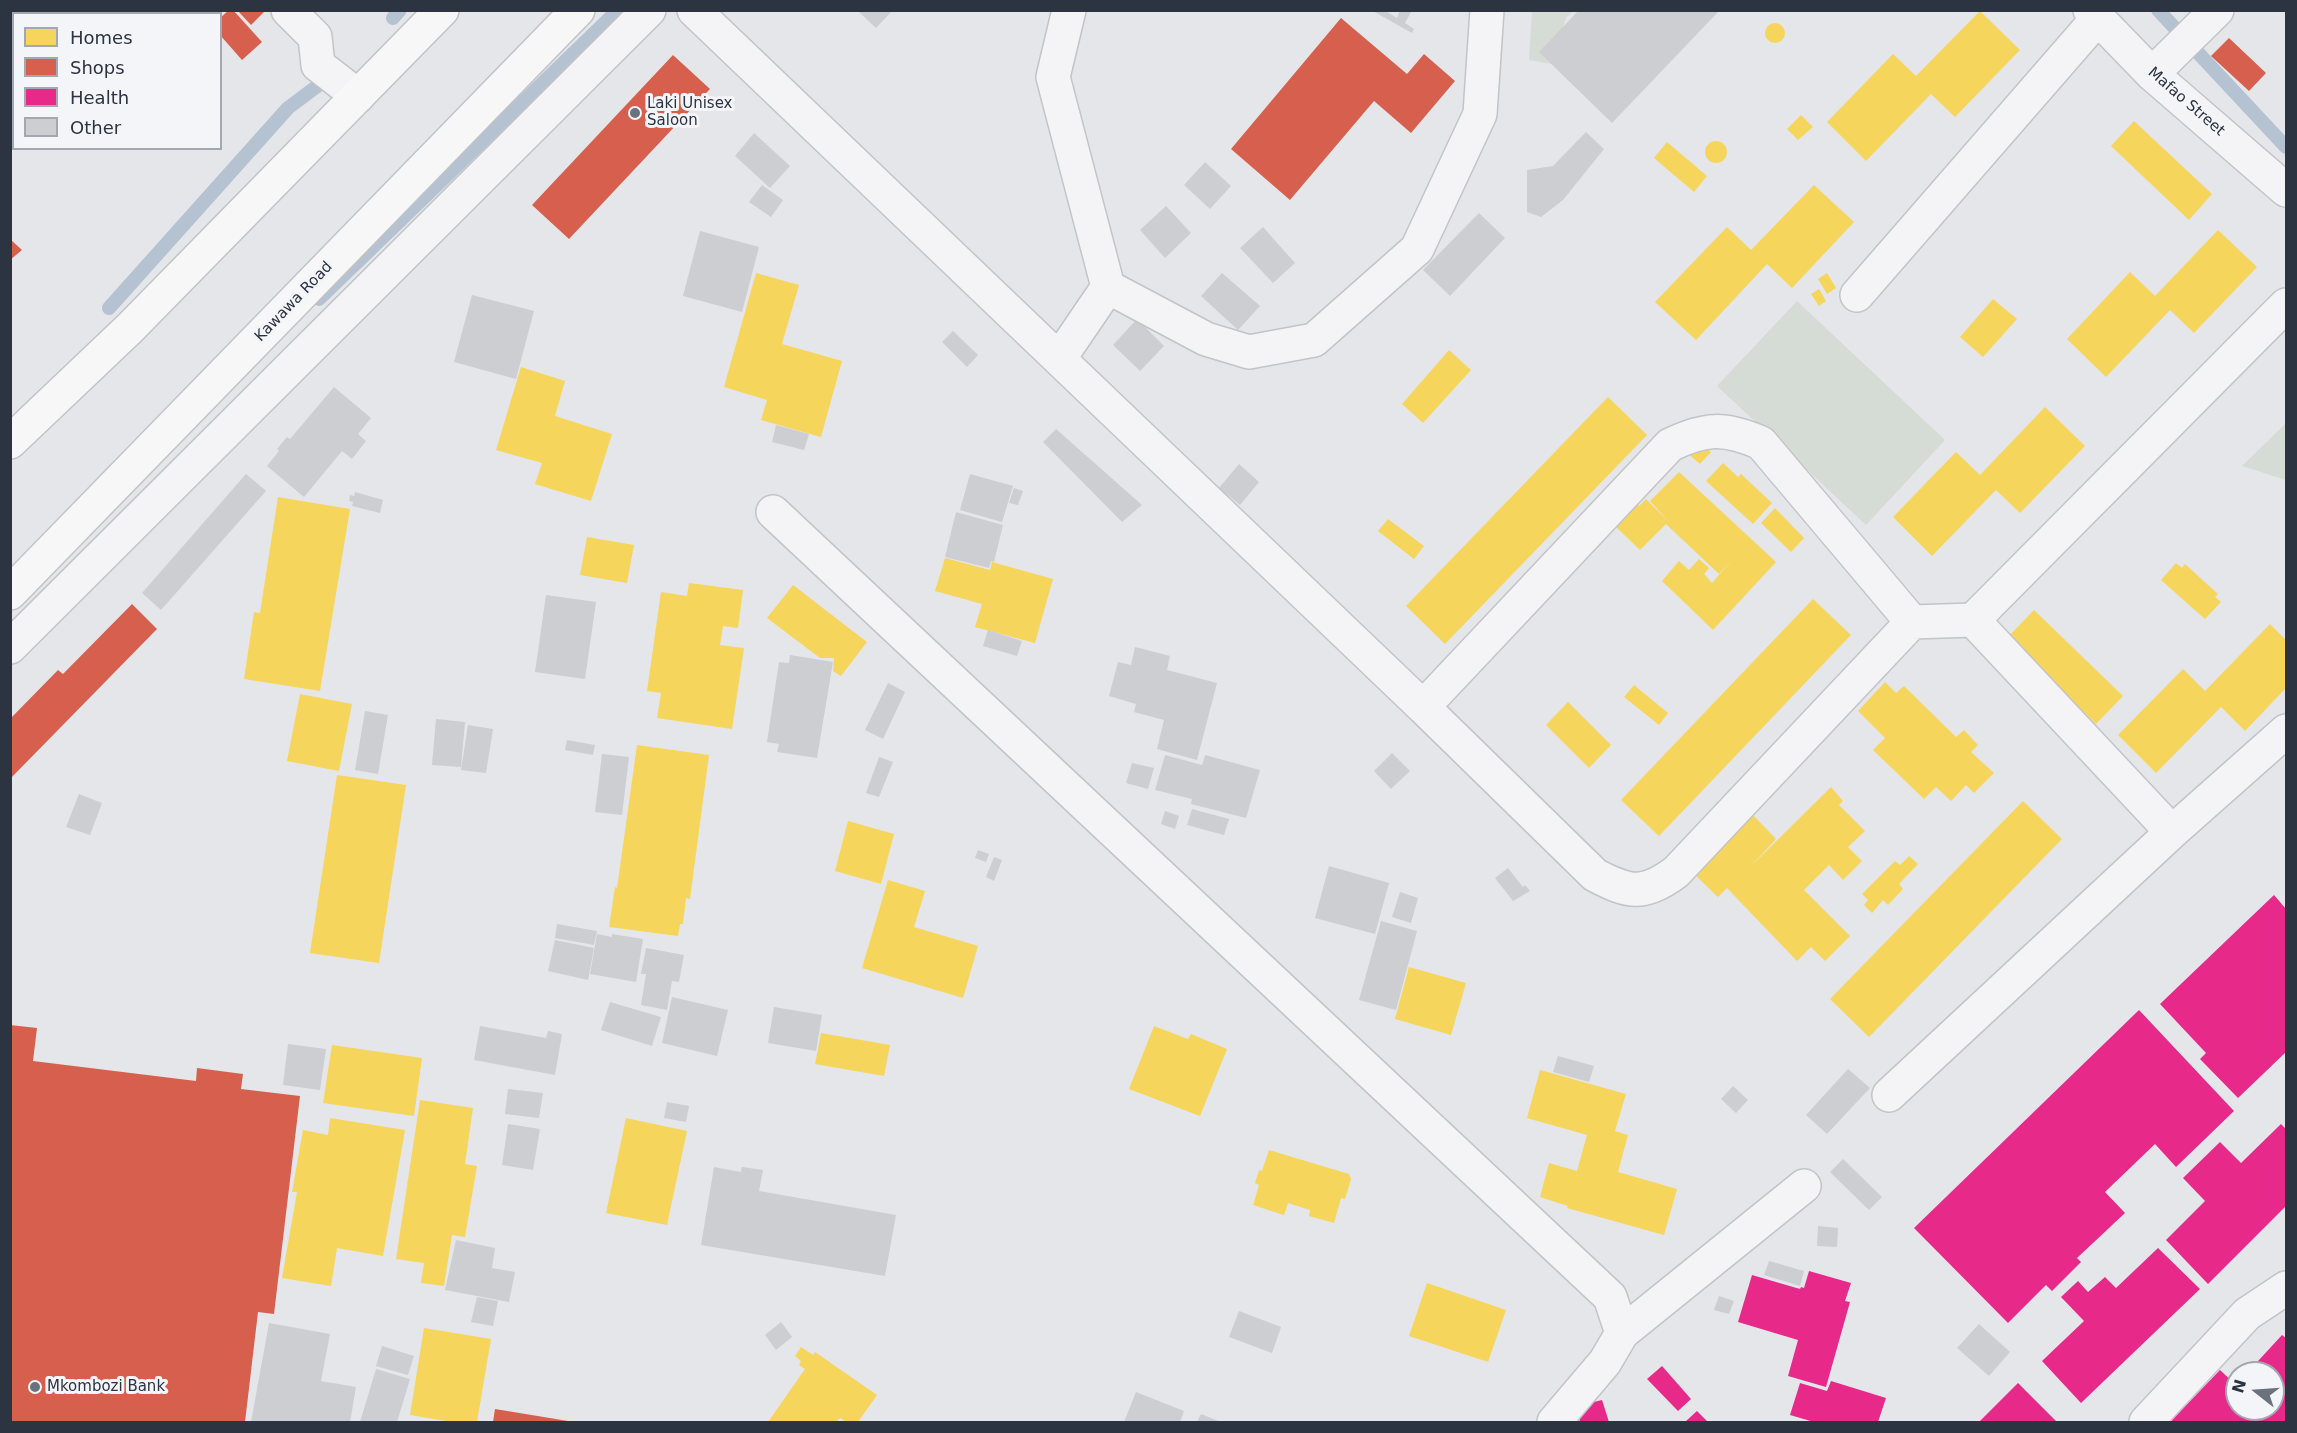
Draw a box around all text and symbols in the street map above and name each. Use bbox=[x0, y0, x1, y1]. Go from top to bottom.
legend bbox=[12, 12, 222, 150]
text: Homes bbox=[70, 27, 133, 48]
text: Shops bbox=[70, 57, 125, 78]
street label: Mafao Street bbox=[2144, 64, 2228, 140]
text: Health bbox=[70, 87, 129, 108]
place label: Laki Unisex Saloon bbox=[647, 95, 732, 130]
marker: Laki Unisex Saloon bbox=[628, 106, 642, 120]
text: Other bbox=[70, 117, 121, 138]
street label: Kawawa Road bbox=[251, 258, 337, 346]
north arrow bbox=[2225, 1361, 2285, 1421]
text: N bbox=[2228, 1377, 2250, 1395]
place label: Mkombozi Bank bbox=[47, 1378, 165, 1396]
marker: Mkombozi Bank bbox=[28, 1380, 42, 1394]

